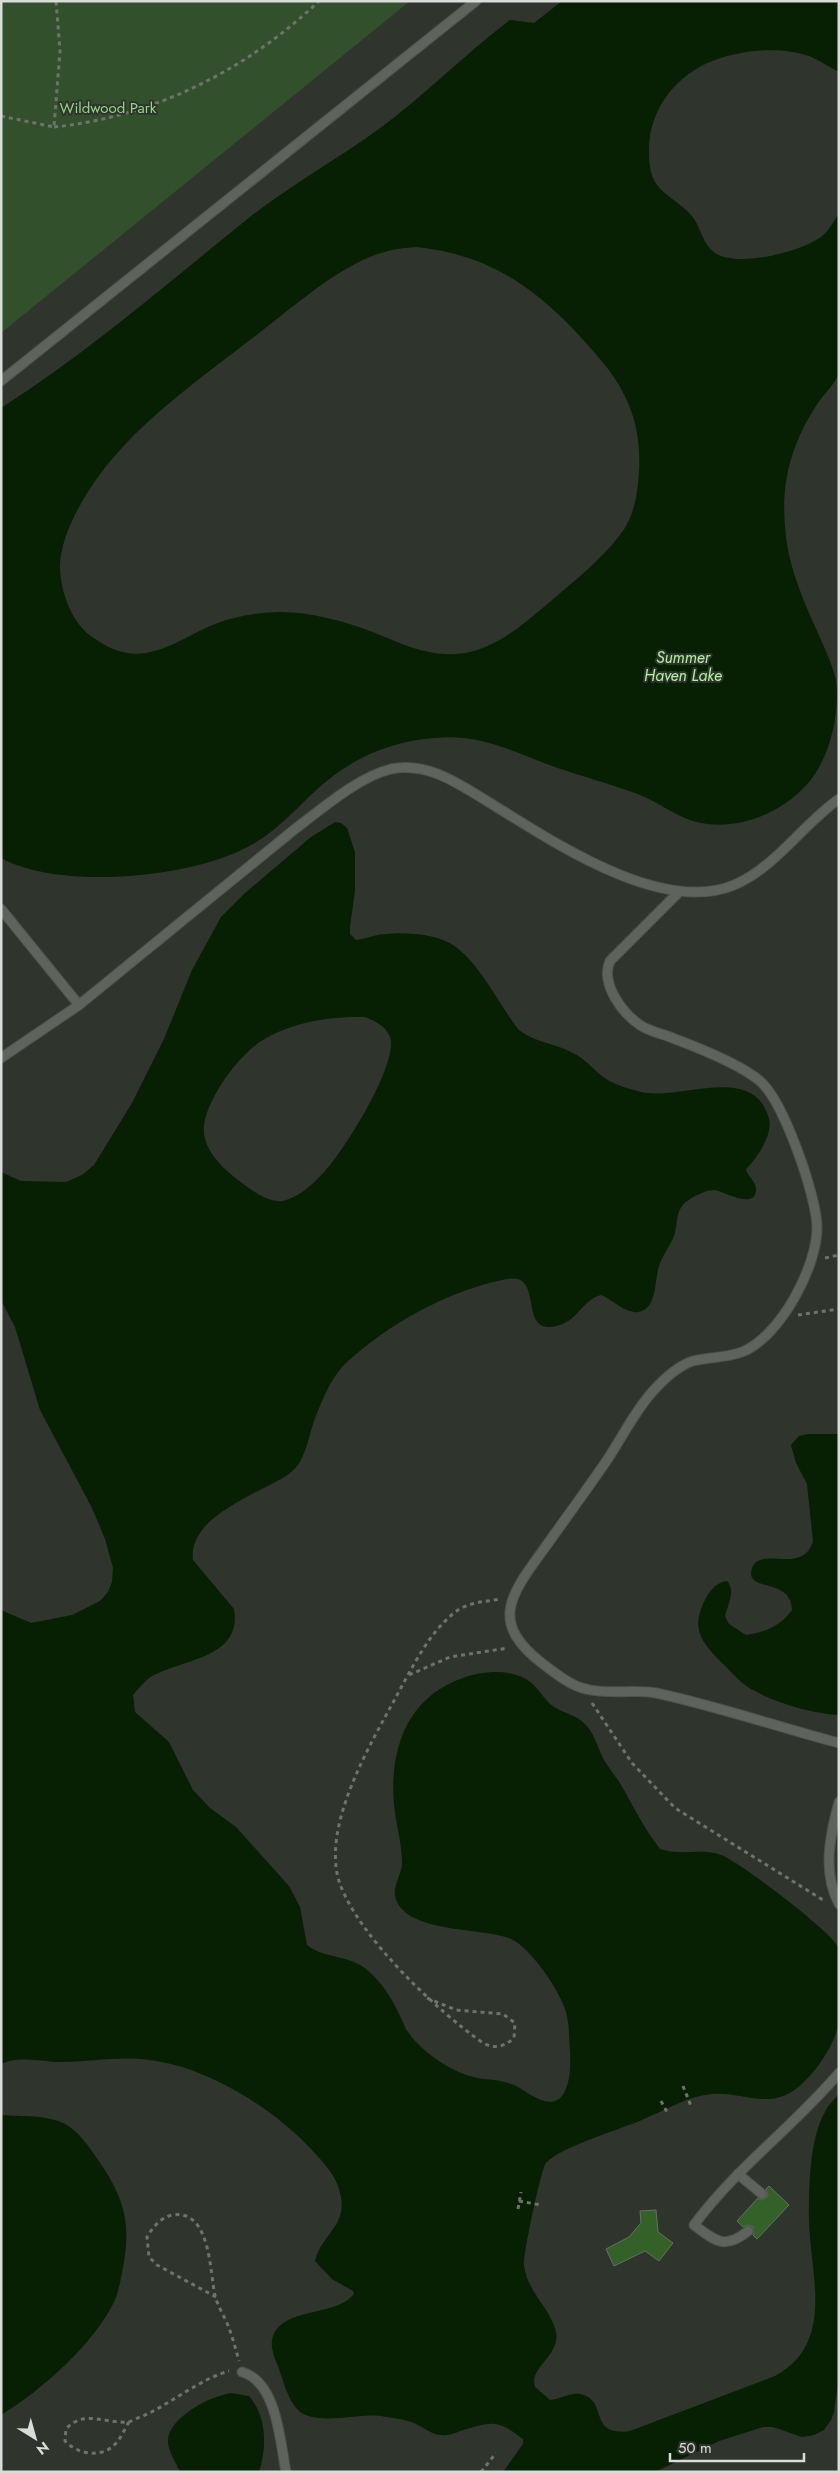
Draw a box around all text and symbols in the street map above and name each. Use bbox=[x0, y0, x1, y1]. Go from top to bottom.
park label: Wildwood Park bbox=[60, 97, 157, 119]
water label: Summer Haven Lake bbox=[644, 646, 722, 687]
north arrow bbox=[10, 2413, 60, 2463]
scale bar bbox=[670, 2430, 804, 2462]
text: N bbox=[32, 2437, 53, 2460]
text: 50 m bbox=[678, 2437, 712, 2459]

